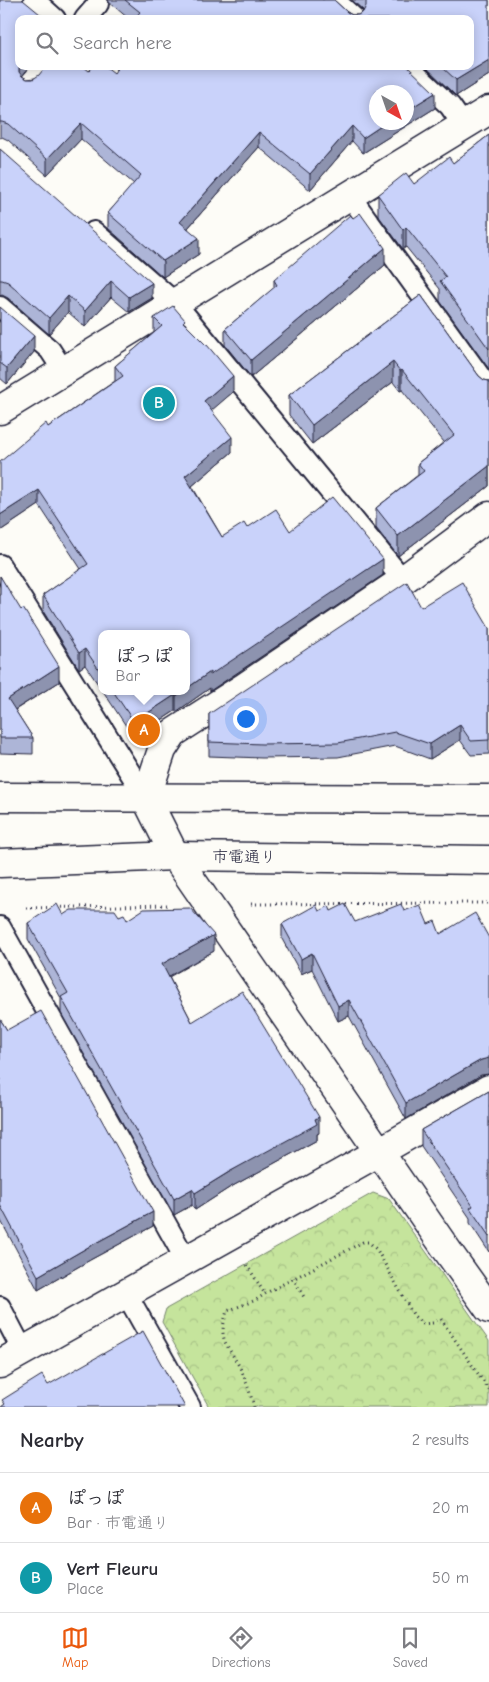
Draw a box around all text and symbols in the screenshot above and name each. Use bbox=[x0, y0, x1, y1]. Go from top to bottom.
search box bbox=[15, 15, 474, 70]
icon: search bbox=[33, 29, 61, 57]
text: Search here bbox=[73, 32, 172, 54]
north arrow bbox=[369, 85, 414, 130]
pin: B bbox=[143, 384, 175, 422]
popup bbox=[98, 630, 190, 695]
text: ぽっぽ bbox=[115, 645, 173, 667]
text: Bar bbox=[115, 667, 140, 685]
your location bbox=[233, 706, 259, 732]
pin: A bbox=[128, 711, 160, 749]
street label: 市電通り bbox=[212, 847, 276, 867]
text: Nearby bbox=[20, 1428, 84, 1452]
text: 2 results bbox=[412, 1431, 469, 1449]
text: ぽっぽ bbox=[67, 1487, 124, 1509]
text: A bbox=[32, 1499, 40, 1517]
text: 20 m bbox=[432, 1499, 469, 1517]
text: Bar · 市電通り bbox=[67, 1514, 169, 1532]
text: Vert Fleuru bbox=[67, 1558, 158, 1580]
text: B bbox=[31, 1569, 41, 1587]
text: 50 m bbox=[432, 1569, 469, 1587]
text: Place bbox=[67, 1580, 103, 1598]
tab: Map bbox=[61, 1624, 89, 1671]
tab: Directions bbox=[211, 1624, 271, 1671]
tab: Saved bbox=[393, 1624, 428, 1671]

